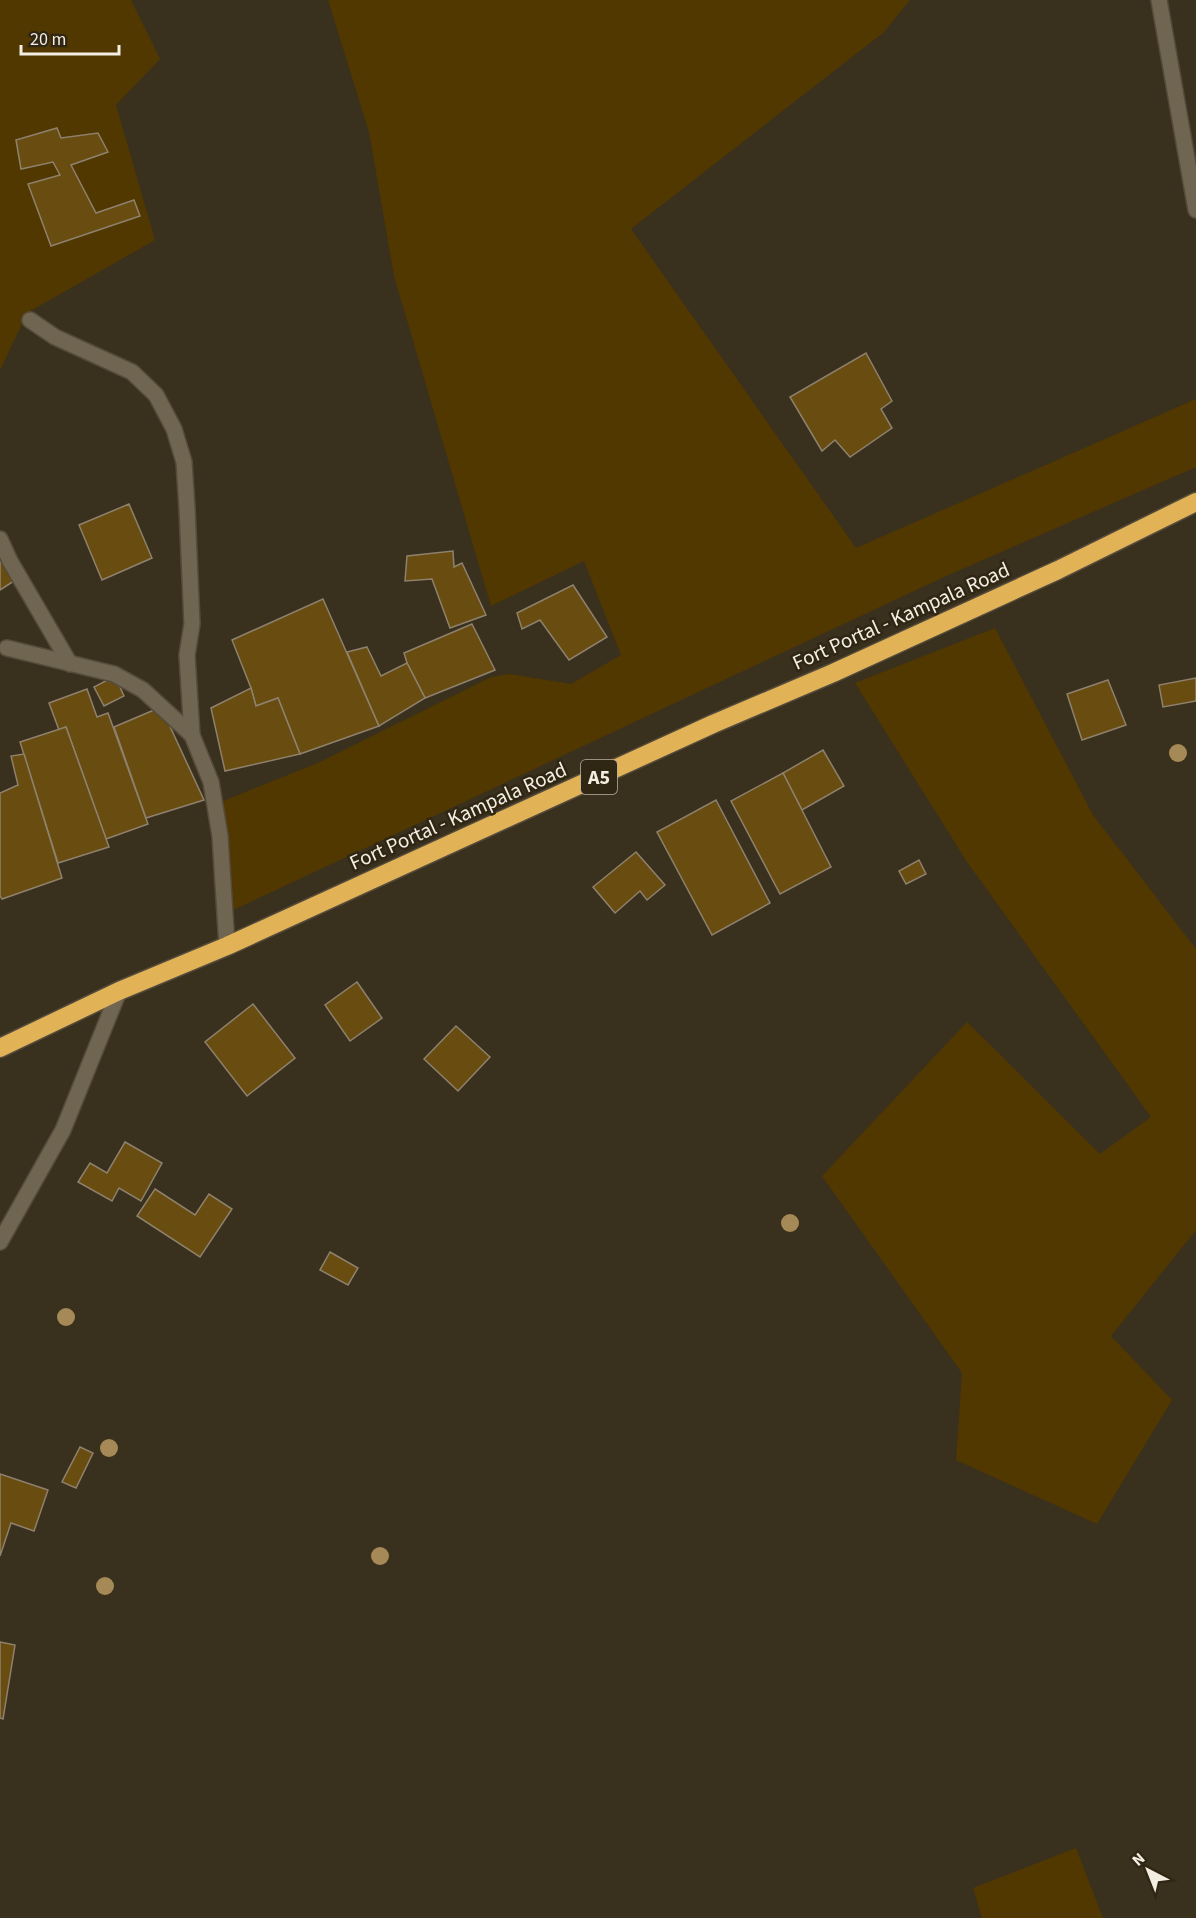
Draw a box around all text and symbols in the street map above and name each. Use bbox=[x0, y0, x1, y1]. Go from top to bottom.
scale bar bbox=[21, 18, 118, 56]
text: 20 m bbox=[30, 27, 66, 52]
street label: Fort Portal - Kampala Road bbox=[788, 555, 1014, 677]
street label: Fort Portal - Kampala Road bbox=[345, 755, 571, 877]
road number: A5 bbox=[581, 760, 617, 794]
north arrow bbox=[1118, 1840, 1178, 1900]
text: N bbox=[1127, 1848, 1150, 1871]

